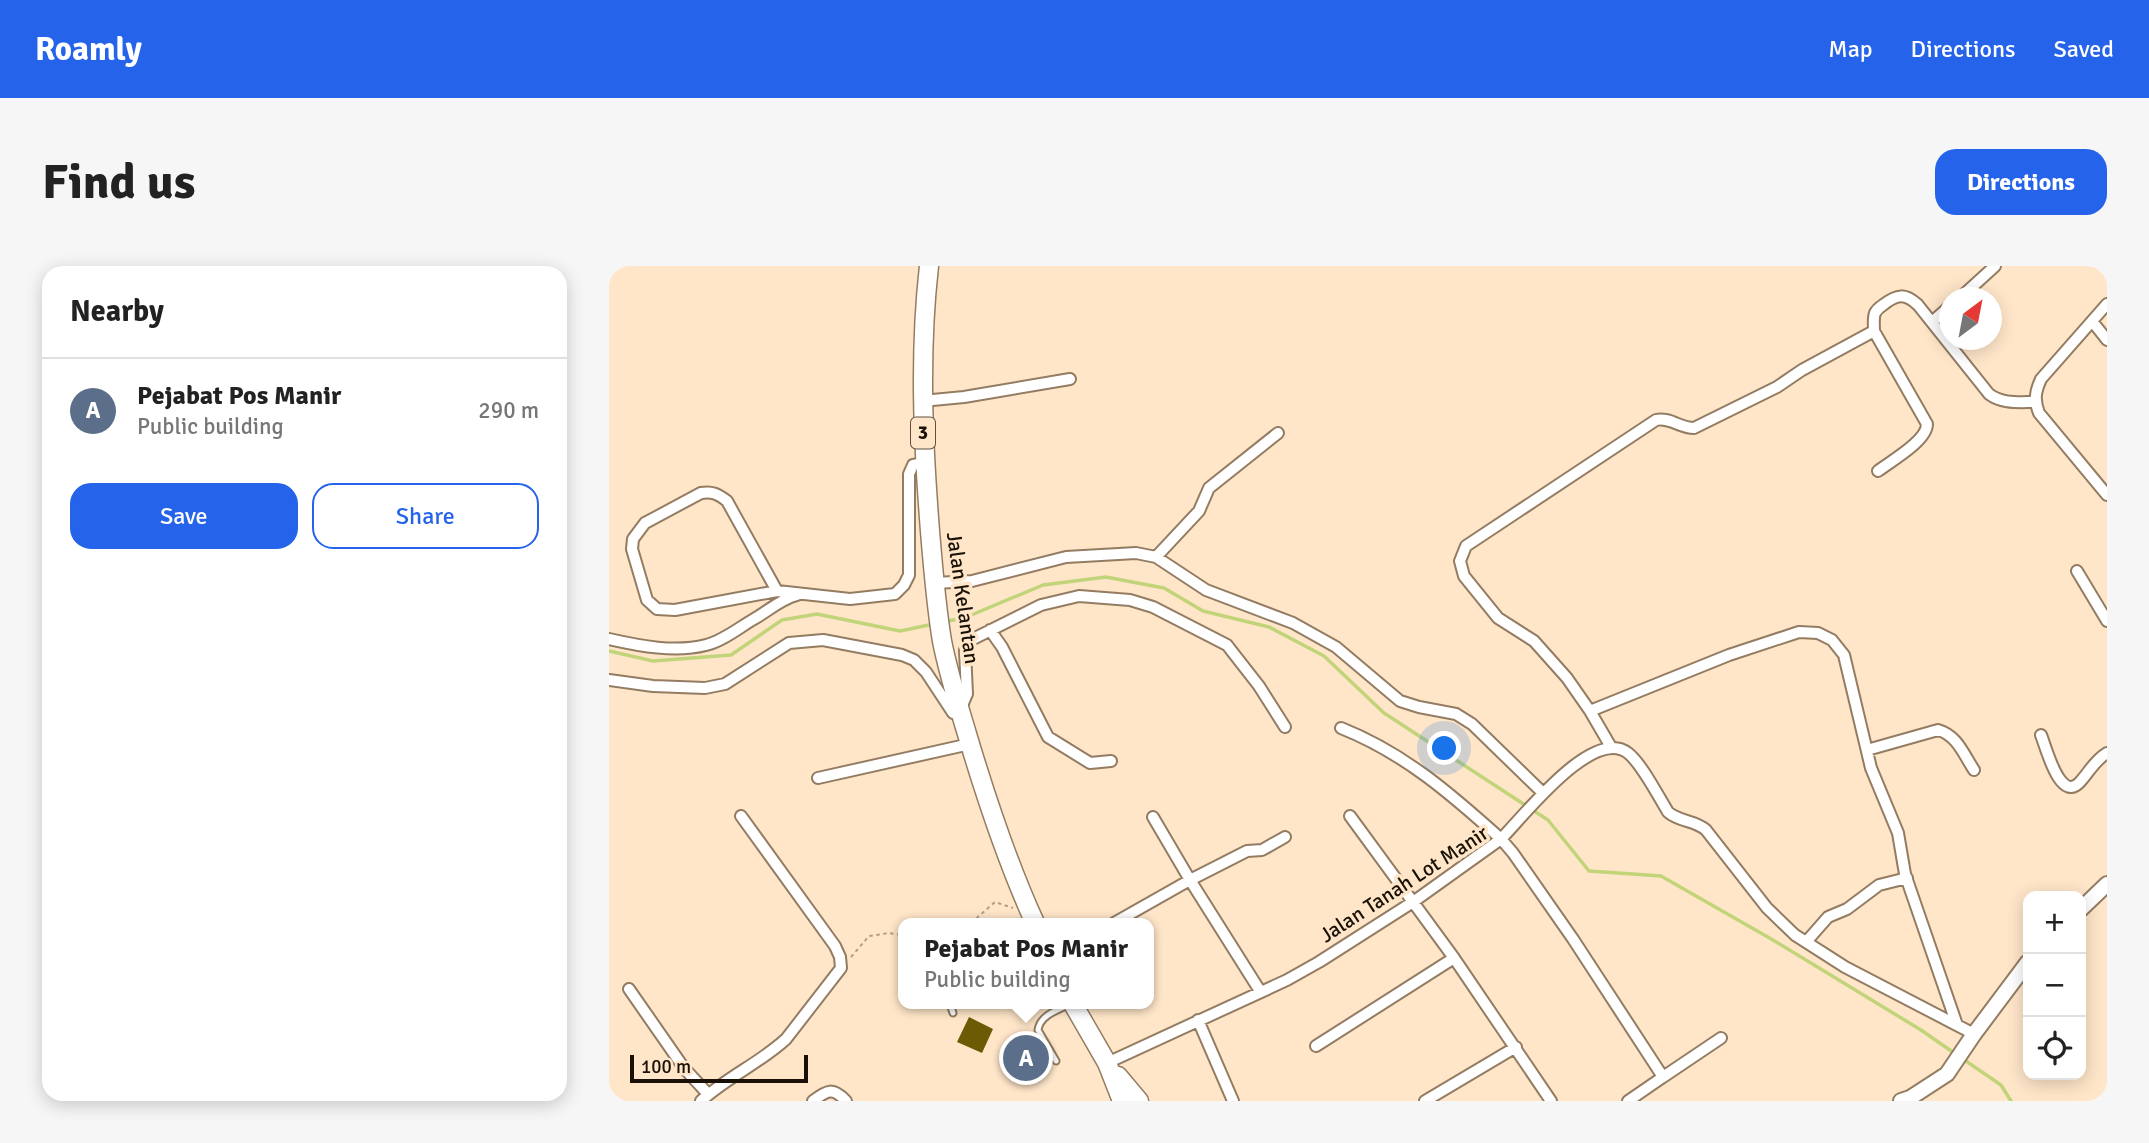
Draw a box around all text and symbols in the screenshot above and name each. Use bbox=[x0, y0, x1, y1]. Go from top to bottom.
text: Roamly bbox=[35, 29, 142, 70]
text: Map bbox=[1828, 34, 1873, 64]
text: Directions bbox=[1911, 34, 2016, 64]
text: Saved bbox=[2054, 34, 2114, 64]
button: Directions bbox=[1935, 149, 2107, 215]
text: Find us bbox=[42, 152, 195, 212]
north arrow bbox=[1939, 287, 2002, 350]
text: Nearby bbox=[70, 293, 164, 330]
text: Pejabat Pos Manir bbox=[137, 380, 341, 412]
text: A bbox=[86, 396, 100, 425]
text: 290 m bbox=[478, 396, 539, 425]
text: Public building bbox=[137, 412, 284, 441]
road number: 3 bbox=[911, 418, 935, 448]
button: Save bbox=[70, 483, 298, 549]
button: Share bbox=[312, 483, 539, 549]
street label: Jalan Kelantan bbox=[941, 530, 985, 666]
your location bbox=[1427, 731, 1461, 765]
street label: Jalan Tanah Lot Manir bbox=[1315, 820, 1493, 948]
map controls bbox=[2023, 891, 2086, 1080]
button: + bbox=[2023, 891, 2086, 954]
popup bbox=[898, 918, 1154, 1009]
text: Pejabat Pos Manir bbox=[924, 933, 1128, 965]
button: − bbox=[2023, 954, 2086, 1017]
text: Public building bbox=[924, 965, 1071, 994]
button: locate bbox=[2023, 1017, 2086, 1080]
pin: A bbox=[1003, 1032, 1049, 1084]
scale bar bbox=[630, 1052, 809, 1084]
text: 100 m bbox=[641, 1055, 691, 1079]

